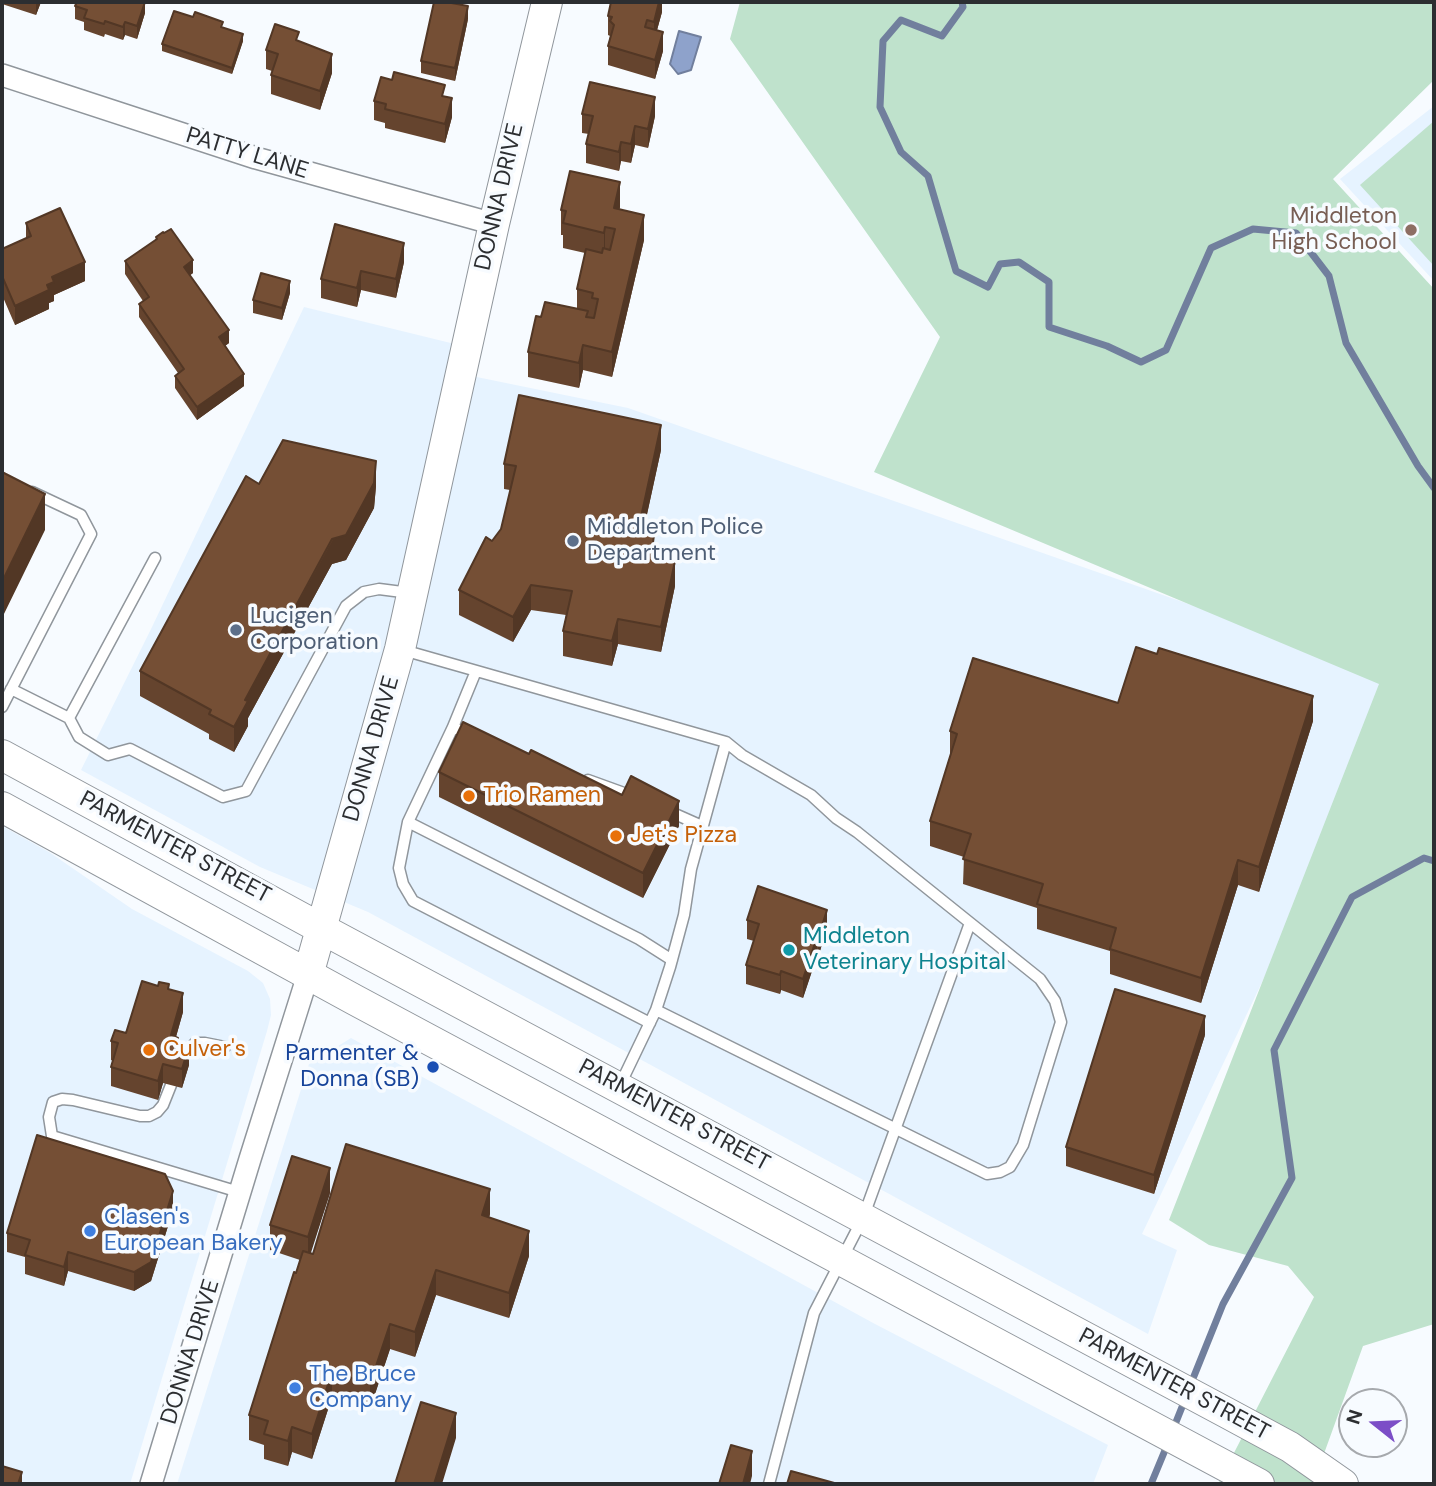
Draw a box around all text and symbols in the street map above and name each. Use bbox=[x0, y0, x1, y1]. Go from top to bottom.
street label: DONNA DRIVE bbox=[470, 121, 530, 273]
street label: PATTY LANE bbox=[183, 122, 311, 186]
place label: Middleton High School bbox=[1272, 203, 1397, 257]
marker: Middleton High School bbox=[1403, 222, 1419, 238]
place label: Middleton Police Department bbox=[587, 514, 763, 568]
marker: Middleton Police Department bbox=[565, 533, 581, 549]
place label: Lucigen Corporation bbox=[250, 603, 379, 657]
marker: Lucigen Corporation bbox=[228, 622, 244, 638]
street label: DONNA DRIVE bbox=[338, 673, 406, 825]
place label: Trio Ramen bbox=[483, 782, 601, 810]
street label: PARMENTER STREET bbox=[75, 786, 275, 910]
marker: Trio Ramen bbox=[461, 788, 477, 804]
place label: Jet's Pizza bbox=[630, 822, 737, 850]
marker: Jet's Pizza bbox=[608, 828, 624, 844]
place label: Middleton Veterinary Hospital bbox=[803, 923, 1006, 977]
marker: Middleton Veterinary Hospital bbox=[781, 942, 797, 958]
place label: Culver's bbox=[163, 1036, 246, 1064]
place label: Parmenter & Donna (SB) bbox=[285, 1040, 419, 1094]
marker: Culver's bbox=[141, 1042, 157, 1058]
street label: PARMENTER STREET bbox=[574, 1054, 774, 1178]
marker: Parmenter & Donna (SB) bbox=[425, 1059, 441, 1075]
place label: Clasen's European Bakery bbox=[104, 1204, 283, 1258]
marker: Clasen's European Bakery bbox=[82, 1223, 98, 1239]
street label: DONNA DRIVE bbox=[156, 1276, 226, 1428]
street label: PARMENTER STREET bbox=[1074, 1323, 1274, 1447]
place label: The Bruce Company bbox=[309, 1361, 416, 1415]
marker: The Bruce Company bbox=[287, 1380, 303, 1396]
north arrow bbox=[1338, 1388, 1408, 1458]
text: N bbox=[1340, 1407, 1368, 1427]

